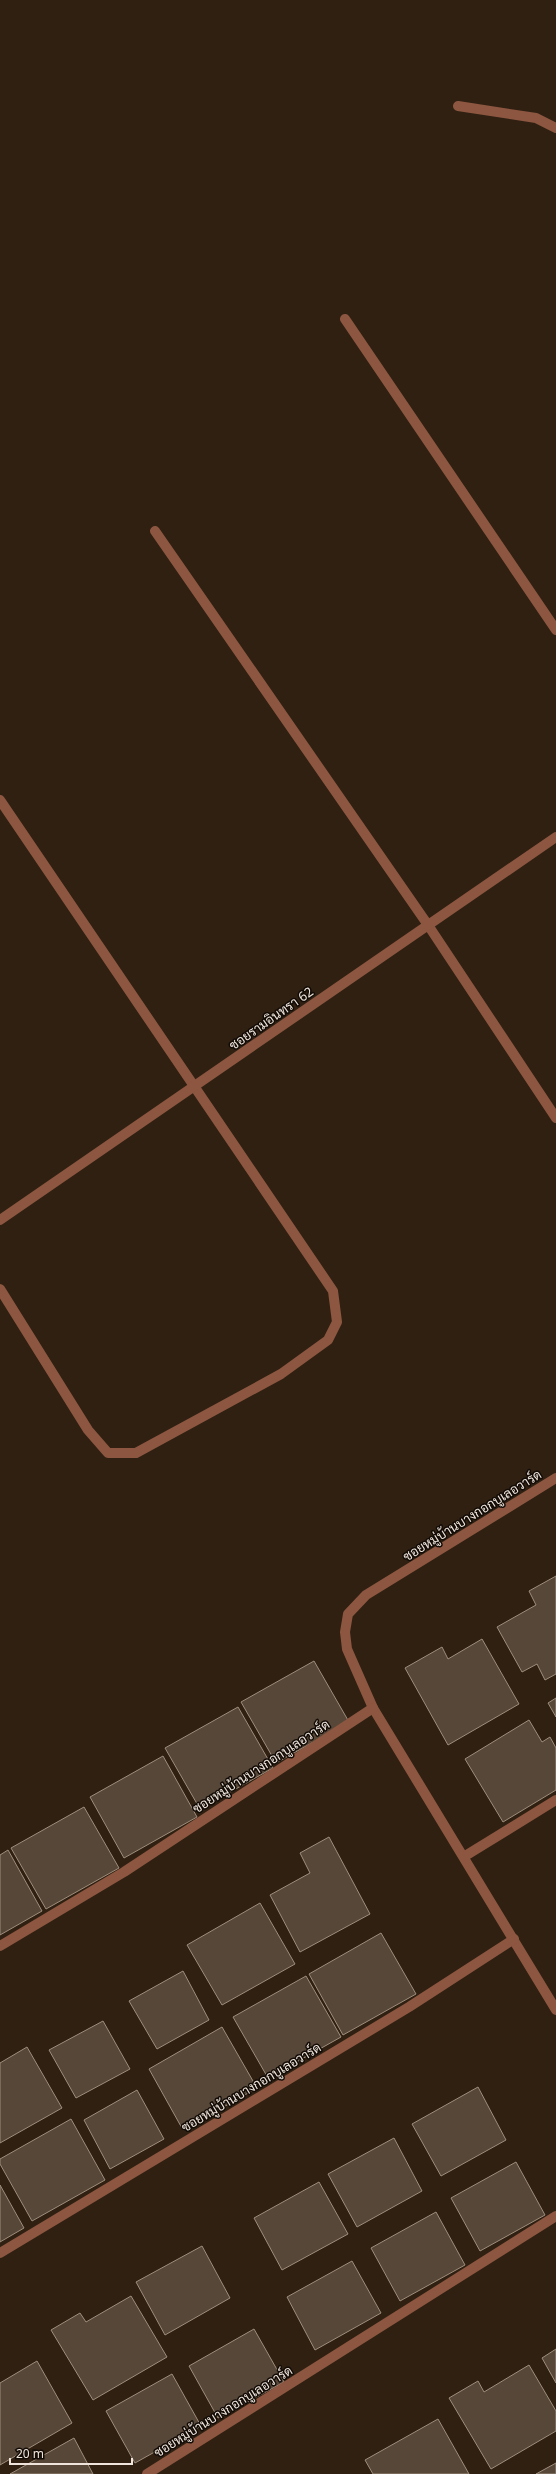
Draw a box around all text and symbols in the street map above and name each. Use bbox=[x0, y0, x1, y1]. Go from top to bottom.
street label: ซอยรามอินทรา 62 bbox=[225, 982, 317, 1054]
street label: ซอยหมู่บ้านบางกอกบูเลอวาร์ด bbox=[399, 1465, 545, 1566]
street label: ซอยหมู่บ้านบางกอกบูเลอวาร์ด bbox=[189, 1715, 334, 1818]
street label: ซอยหมู่บ้านบางกอกบูเลอวาร์ด bbox=[178, 2038, 325, 2137]
street label: ซอยหมู่บ้านบางกอกบูเลอวาร์ด bbox=[150, 2361, 296, 2462]
scale bar bbox=[10, 2440, 132, 2466]
text: 20 m bbox=[16, 2445, 44, 2462]

